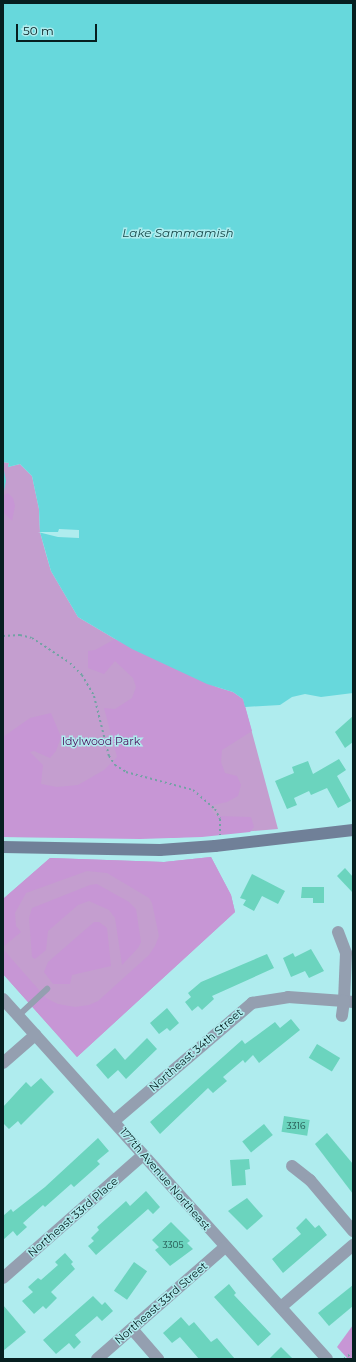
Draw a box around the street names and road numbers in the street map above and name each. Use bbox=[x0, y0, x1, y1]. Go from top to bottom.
street label: Northeast 34th Street bbox=[147, 1006, 245, 1094]
street label: 177th Avenue Northeast bbox=[117, 1125, 213, 1233]
street label: Northeast 33rd Place bbox=[25, 1174, 121, 1260]
street label: Northeast 33rd Street bbox=[112, 1259, 210, 1347]

